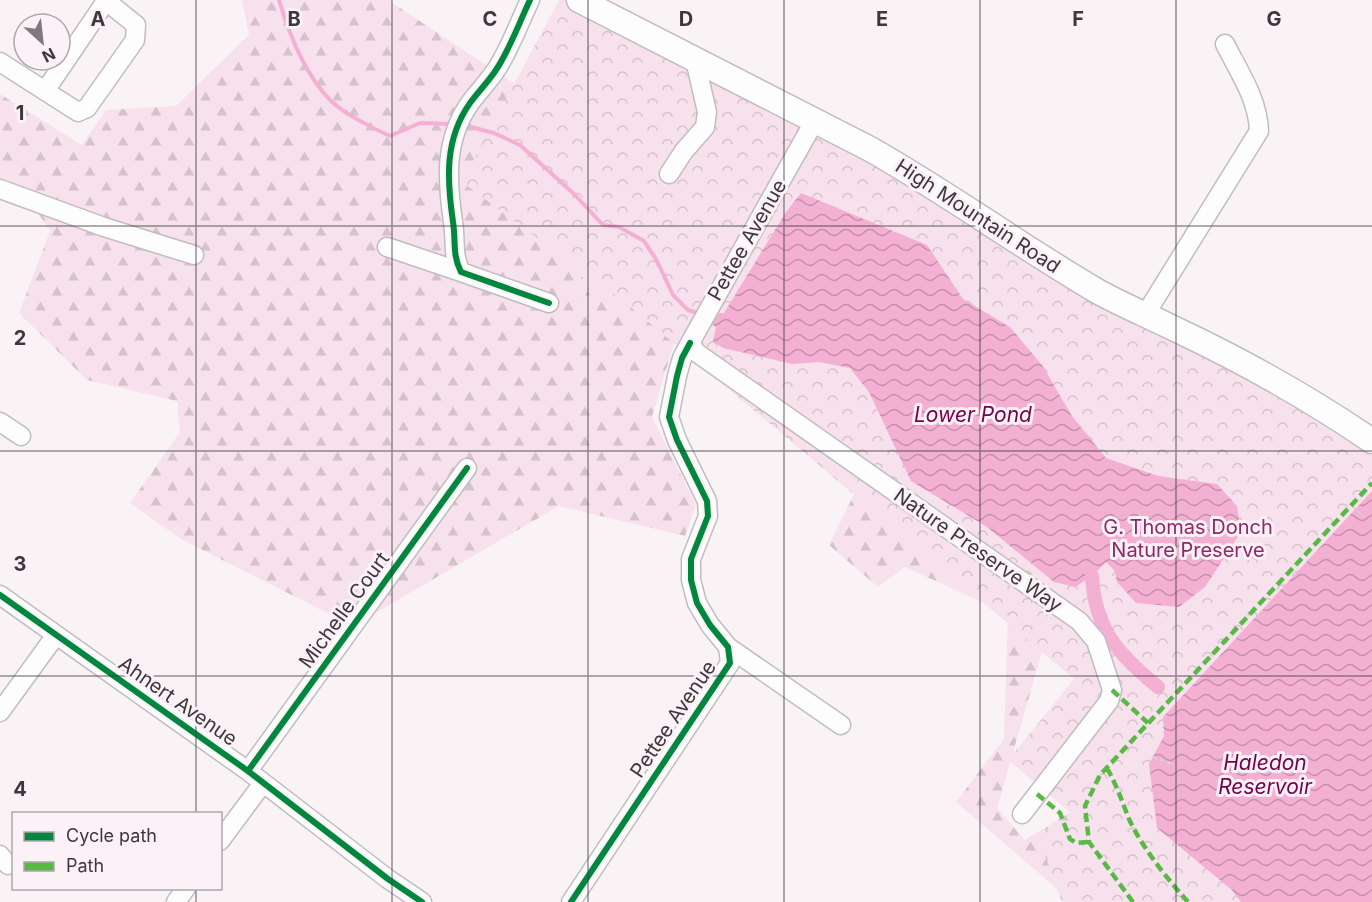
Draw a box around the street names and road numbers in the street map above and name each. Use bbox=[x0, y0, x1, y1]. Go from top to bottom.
street label: High Mountain Road bbox=[891, 154, 1065, 278]
street label: Pettee Avenue bbox=[703, 175, 791, 305]
street label: Nature Preserve Way bbox=[889, 483, 1067, 617]
street label: Michelle Court bbox=[294, 547, 394, 673]
street label: Ahnert Avenue bbox=[114, 651, 242, 751]
street label: Pettee Avenue bbox=[625, 656, 721, 782]

